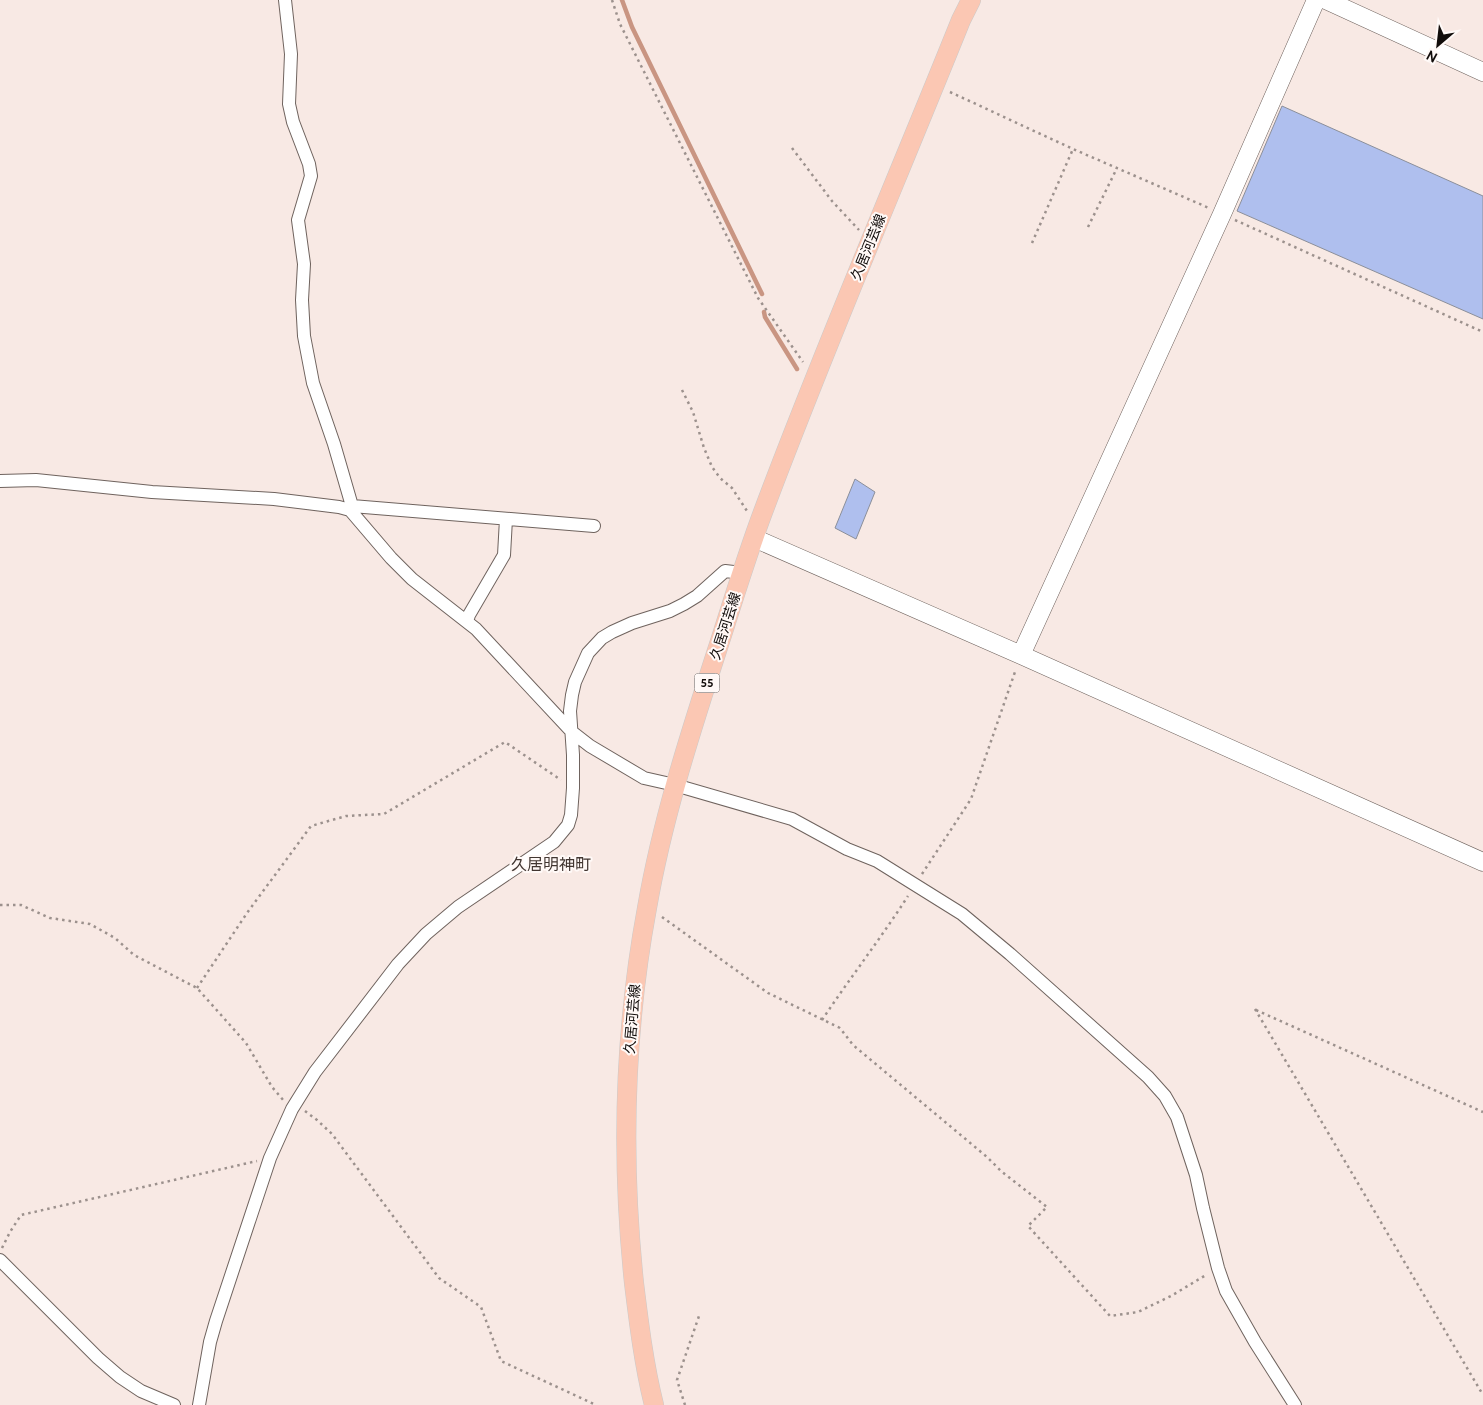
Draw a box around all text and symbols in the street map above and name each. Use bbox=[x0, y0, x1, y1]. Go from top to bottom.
north arrow bbox=[1413, 20, 1463, 70]
text: N bbox=[1423, 46, 1440, 67]
street label: 久居河芸線 bbox=[847, 211, 889, 283]
street label: 久居河芸線 bbox=[706, 590, 744, 662]
road number: 55 bbox=[694, 674, 720, 692]
district label: 久居明神町 bbox=[511, 855, 591, 874]
street label: 久居河芸線 bbox=[620, 983, 644, 1055]

